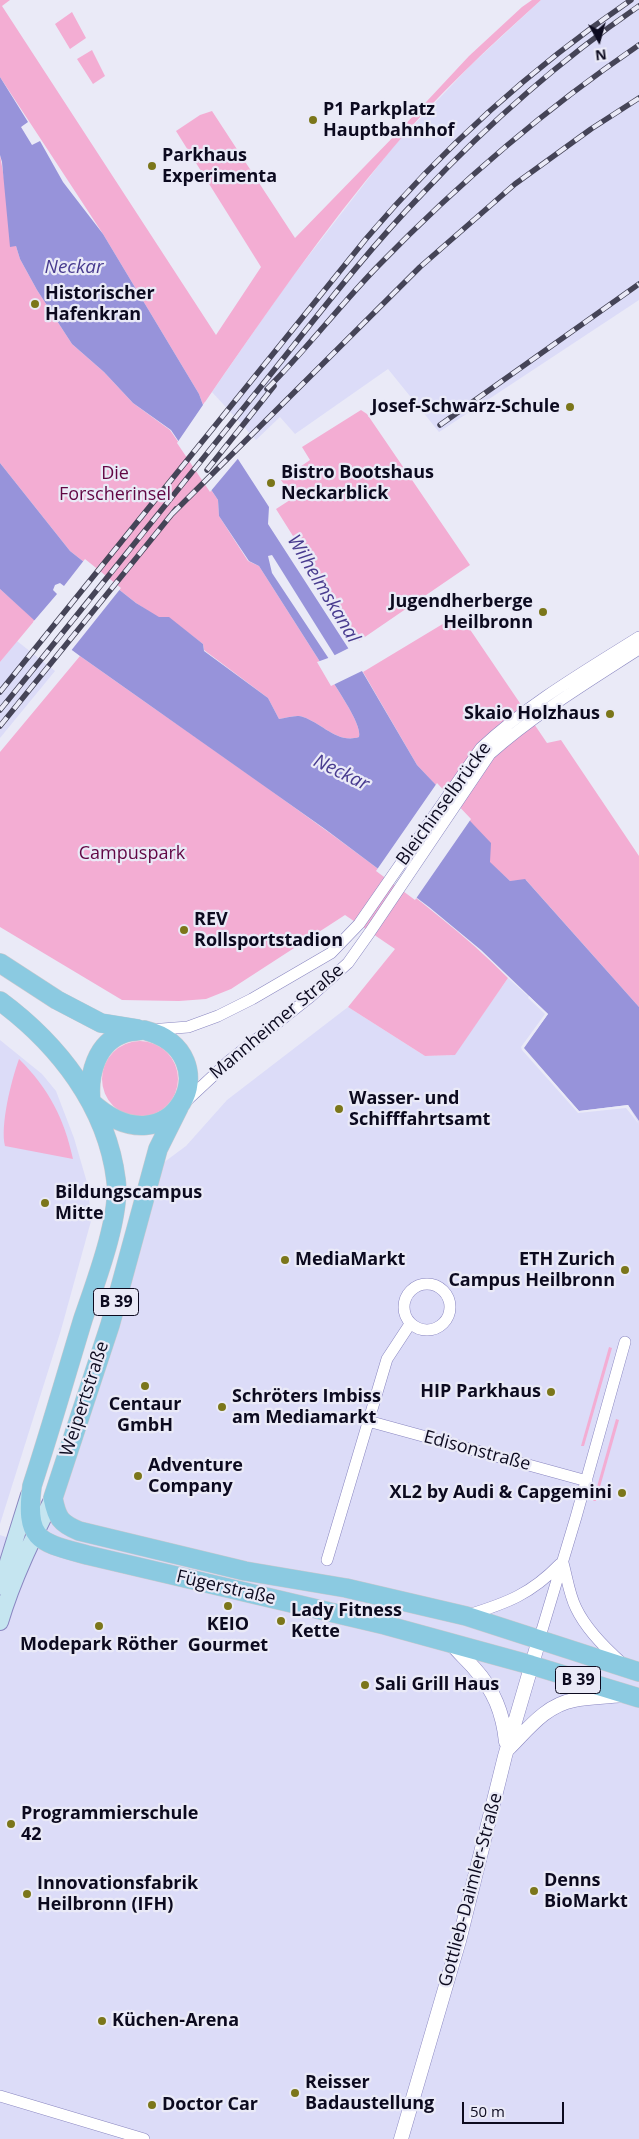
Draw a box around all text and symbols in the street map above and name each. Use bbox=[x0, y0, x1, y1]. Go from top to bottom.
north arrow bbox=[574, 15, 624, 65]
text: N bbox=[594, 45, 608, 66]
place label: P1 Parkplatz Hauptbahnhof bbox=[323, 99, 455, 142]
marker: P1 Parkplatz Hauptbahnhof bbox=[307, 114, 319, 126]
place label: Parkhaus Experimenta bbox=[162, 145, 277, 188]
marker: Parkhaus Experimenta bbox=[146, 160, 158, 172]
water label: Neckar bbox=[45, 257, 103, 279]
place label: Historischer Hafenkran bbox=[45, 283, 155, 326]
marker: Historischer Hafenkran bbox=[29, 298, 41, 310]
place label: Josef-Schwarz-Schule bbox=[372, 396, 560, 418]
marker: Josef-Schwarz-Schule bbox=[564, 401, 576, 413]
place label: Bistro Bootshaus Neckarblick bbox=[281, 462, 434, 504]
park label: Die Forscherinsel bbox=[59, 463, 171, 506]
marker: Bistro Bootshaus Neckarblick bbox=[265, 477, 277, 489]
water label: Wilhelmskanal bbox=[282, 531, 364, 647]
place label: Jugendherberge Heilbronn bbox=[390, 591, 533, 634]
marker: Jugendherberge Heilbronn bbox=[537, 606, 549, 618]
place label: Skaio Holzhaus bbox=[464, 703, 600, 725]
marker: Skaio Holzhaus bbox=[604, 708, 616, 720]
street label: Bleichinselbrücke bbox=[392, 738, 496, 870]
water label: Neckar bbox=[309, 750, 373, 796]
park label: Campuspark bbox=[79, 843, 185, 865]
place label: REV Rollsportstadion bbox=[194, 909, 343, 952]
marker: REV Rollsportstadion bbox=[178, 924, 190, 936]
street label: Mannheimer Straße bbox=[206, 960, 348, 1084]
place label: Wasser- und Schifffahrtsamt bbox=[349, 1088, 490, 1130]
marker: Wasser- und Schifffahrtsamt bbox=[333, 1103, 345, 1115]
place label: Bildungscampus Mitte bbox=[55, 1182, 202, 1224]
marker: Bildungscampus Mitte bbox=[39, 1197, 51, 1209]
place label: MediaMarkt bbox=[295, 1249, 405, 1271]
place label: ETH Zurich Campus Heilbronn bbox=[448, 1249, 615, 1292]
marker: MediaMarkt bbox=[279, 1254, 291, 1266]
marker: ETH Zurich Campus Heilbronn bbox=[619, 1264, 631, 1276]
road number: B 39 bbox=[94, 1288, 138, 1315]
street label: Weipertstraße bbox=[56, 1339, 114, 1459]
marker: Centaur GmbH bbox=[139, 1380, 151, 1392]
place label: HIP Parkhaus bbox=[420, 1381, 541, 1403]
place label: Schröters Imbiss am Mediamarkt bbox=[232, 1386, 381, 1428]
marker: HIP Parkhaus bbox=[545, 1386, 557, 1398]
place label: Centaur GmbH bbox=[109, 1394, 181, 1436]
marker: Schröters Imbiss am Mediamarkt bbox=[216, 1401, 228, 1413]
street label: Edisonstraße bbox=[421, 1426, 533, 1476]
place label: Adventure Company bbox=[148, 1455, 243, 1498]
marker: Adventure Company bbox=[132, 1470, 144, 1482]
place label: XL2 by Audi & Capgemini bbox=[390, 1482, 612, 1504]
marker: XL2 by Audi & Capgemini bbox=[616, 1487, 628, 1499]
street label: Fügerstraße bbox=[174, 1566, 278, 1610]
marker: KEIO Gourmet bbox=[222, 1600, 234, 1612]
place label: Lady Fitness Kette bbox=[291, 1600, 402, 1642]
place label: KEIO Gourmet bbox=[188, 1614, 268, 1656]
marker: Lady Fitness Kette bbox=[275, 1615, 287, 1627]
marker: Modepark Röther bbox=[93, 1620, 105, 1632]
place label: Modepark Röther bbox=[20, 1634, 178, 1656]
road number: B 39 bbox=[556, 1666, 600, 1694]
place label: Sali Grill Haus bbox=[375, 1674, 499, 1696]
marker: Sali Grill Haus bbox=[359, 1679, 371, 1691]
street label: Gottlieb-Daimler-Straße bbox=[435, 1791, 507, 1989]
place label: Programmierschule 42 bbox=[21, 1803, 198, 1846]
marker: Programmierschule 42 bbox=[5, 1818, 17, 1830]
place label: Denns BioMarkt bbox=[544, 1870, 628, 1912]
place label: Innovationsfabrik Heilbronn (IFH) bbox=[37, 1873, 198, 1916]
marker: Denns BioMarkt bbox=[528, 1885, 540, 1897]
marker: Innovationsfabrik Heilbronn (IFH) bbox=[21, 1888, 33, 1900]
place label: Küchen-Arena bbox=[112, 2010, 239, 2032]
marker: Küchen-Arena bbox=[96, 2015, 108, 2027]
place label: Reisser Badaustellung bbox=[305, 2072, 434, 2114]
marker: Reisser Badaustellung bbox=[289, 2087, 301, 2099]
scale bar bbox=[464, 2092, 566, 2124]
place label: Doctor Car bbox=[162, 2094, 258, 2116]
marker: Doctor Car bbox=[146, 2099, 158, 2111]
text: 50 m bbox=[470, 2101, 505, 2121]

